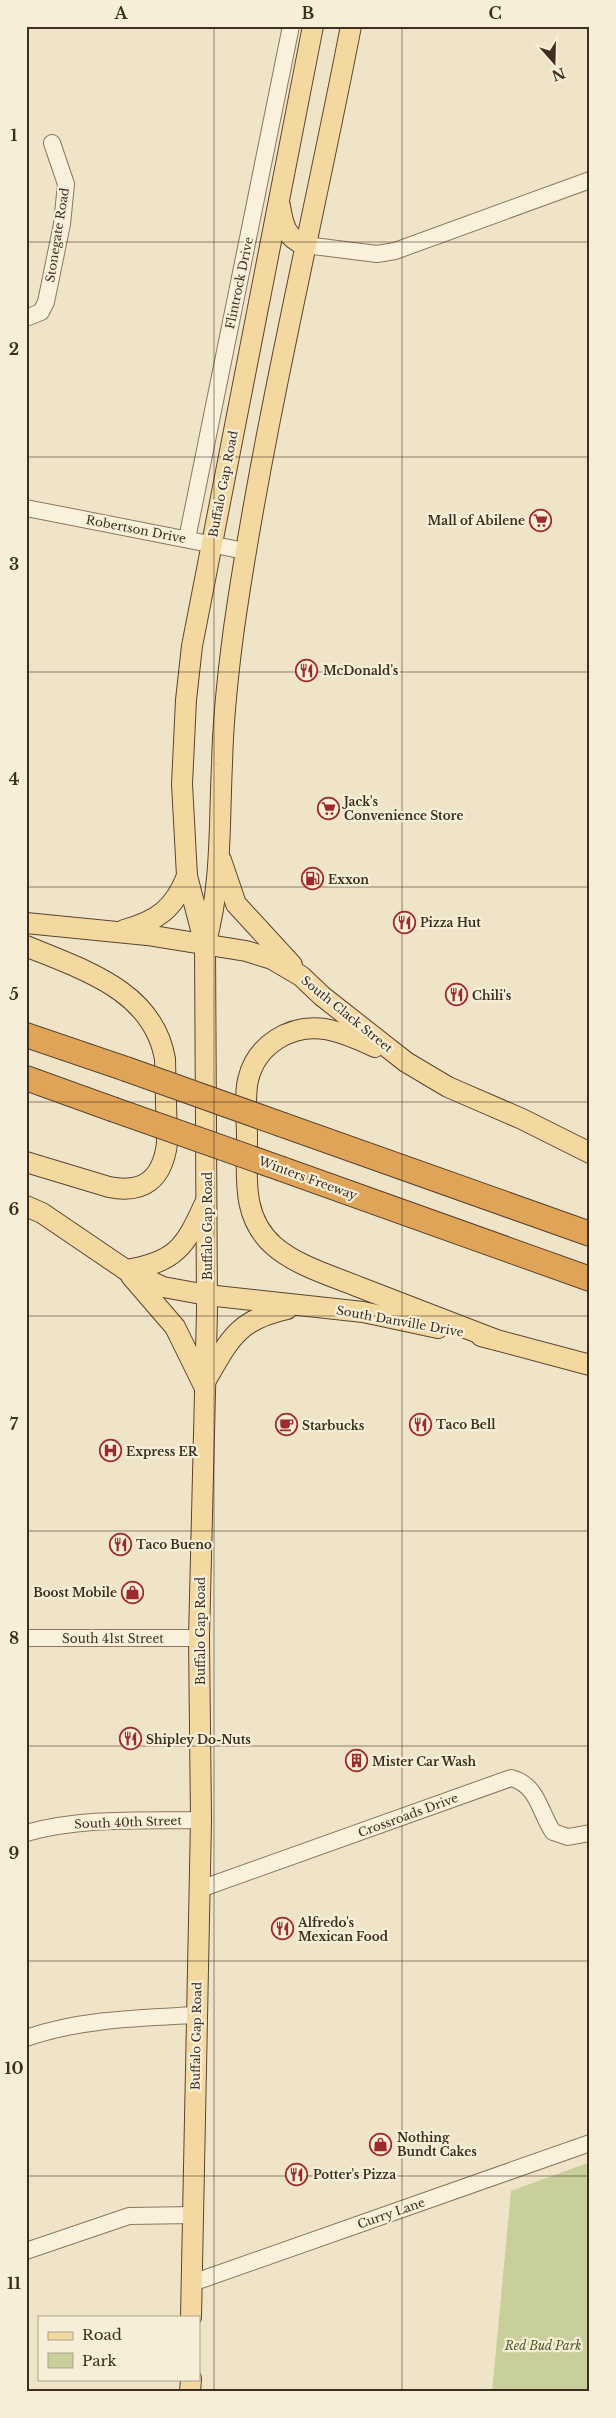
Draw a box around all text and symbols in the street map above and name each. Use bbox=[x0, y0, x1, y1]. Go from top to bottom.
text: A bbox=[114, 3, 129, 23]
text: B bbox=[302, 3, 315, 23]
text: C bbox=[488, 3, 502, 23]
north arrow bbox=[528, 38, 578, 88]
text: N bbox=[549, 64, 568, 85]
text: 1 bbox=[11, 125, 18, 145]
street label: Stonegate Road bbox=[42, 186, 72, 284]
street label: Flintrock Drive bbox=[222, 236, 256, 330]
text: 2 bbox=[9, 339, 19, 359]
street label: Buffalo Gap Road bbox=[205, 429, 241, 539]
supermarket icon: Mall of Abilene bbox=[529, 508, 553, 532]
street label: Robertson Drive bbox=[85, 512, 187, 546]
place label: Mall of Abilene bbox=[428, 513, 525, 528]
text: 3 bbox=[9, 554, 19, 574]
restaurant icon: McDonald's bbox=[295, 658, 319, 682]
place label: McDonald's bbox=[323, 663, 399, 678]
text: 4 bbox=[9, 769, 19, 789]
place label: Jack's Convenience Store bbox=[341, 794, 464, 823]
supermarket icon: Jack's Convenience Store bbox=[316, 796, 340, 820]
fuel station icon: Exxon bbox=[300, 867, 324, 891]
place label: Exxon bbox=[328, 872, 369, 887]
restaurant icon: Pizza Hut bbox=[392, 910, 416, 934]
place label: Pizza Hut bbox=[420, 915, 481, 930]
street label: South Clack Street bbox=[298, 973, 396, 1056]
restaurant icon: Chili's bbox=[444, 983, 468, 1007]
text: 5 bbox=[9, 984, 19, 1004]
place label: Chili's bbox=[472, 988, 512, 1003]
street label: Winters Freeway bbox=[256, 1153, 360, 1203]
street label: Buffalo Gap Road bbox=[200, 1172, 215, 1280]
text: 6 bbox=[9, 1199, 20, 1219]
street label: South Danville Drive bbox=[335, 1302, 465, 1340]
restaurant icon: Taco Bell bbox=[408, 1412, 432, 1436]
cafe icon: Starbucks bbox=[274, 1413, 298, 1437]
text: 7 bbox=[10, 1414, 19, 1434]
place label: Taco Bell bbox=[436, 1417, 496, 1432]
place label: Starbucks bbox=[302, 1418, 365, 1433]
hospital icon: Express ER bbox=[98, 1439, 122, 1463]
place label: Express ER bbox=[126, 1444, 199, 1459]
restaurant icon: Taco Bueno bbox=[108, 1532, 132, 1556]
place label: Taco Bueno bbox=[136, 1537, 212, 1552]
street label: Buffalo Gap Road bbox=[193, 1577, 208, 1685]
shop icon: Boost Mobile bbox=[121, 1580, 145, 1604]
place label: Boost Mobile bbox=[33, 1585, 117, 1600]
text: 8 bbox=[9, 1628, 19, 1648]
street label: South 41st Street bbox=[62, 1631, 164, 1646]
restaurant icon: Shipley Do-Nuts bbox=[118, 1727, 142, 1751]
place label: Shipley Do-Nuts bbox=[146, 1732, 251, 1747]
building icon: Mister Car Wash bbox=[344, 1749, 368, 1773]
place label: Mister Car Wash bbox=[372, 1754, 477, 1769]
street label: Crossroads Drive bbox=[356, 1790, 460, 1840]
street label: South 40th Street bbox=[74, 1813, 183, 1831]
text: 9 bbox=[9, 1843, 20, 1863]
place label: Alfredo's Mexican Food bbox=[297, 1915, 389, 1944]
restaurant icon: Alfredo's Mexican Food bbox=[270, 1917, 294, 1941]
street label: Buffalo Gap Road bbox=[188, 1982, 204, 2090]
text: 10 bbox=[4, 2058, 24, 2078]
place label: Nothing Bundt Cakes bbox=[397, 2130, 477, 2159]
shop icon: Nothing Bundt Cakes bbox=[369, 2132, 393, 2156]
restaurant icon: Potter's Pizza bbox=[285, 2162, 309, 2186]
place label: Potter's Pizza bbox=[313, 2167, 396, 2182]
street label: Curry Lane bbox=[355, 2194, 427, 2232]
text: 11 bbox=[7, 2273, 21, 2293]
legend bbox=[38, 2316, 200, 2380]
text: Road bbox=[82, 2325, 122, 2344]
park label: Red Bud Park bbox=[504, 2338, 581, 2353]
text: Park bbox=[82, 2351, 118, 2370]

